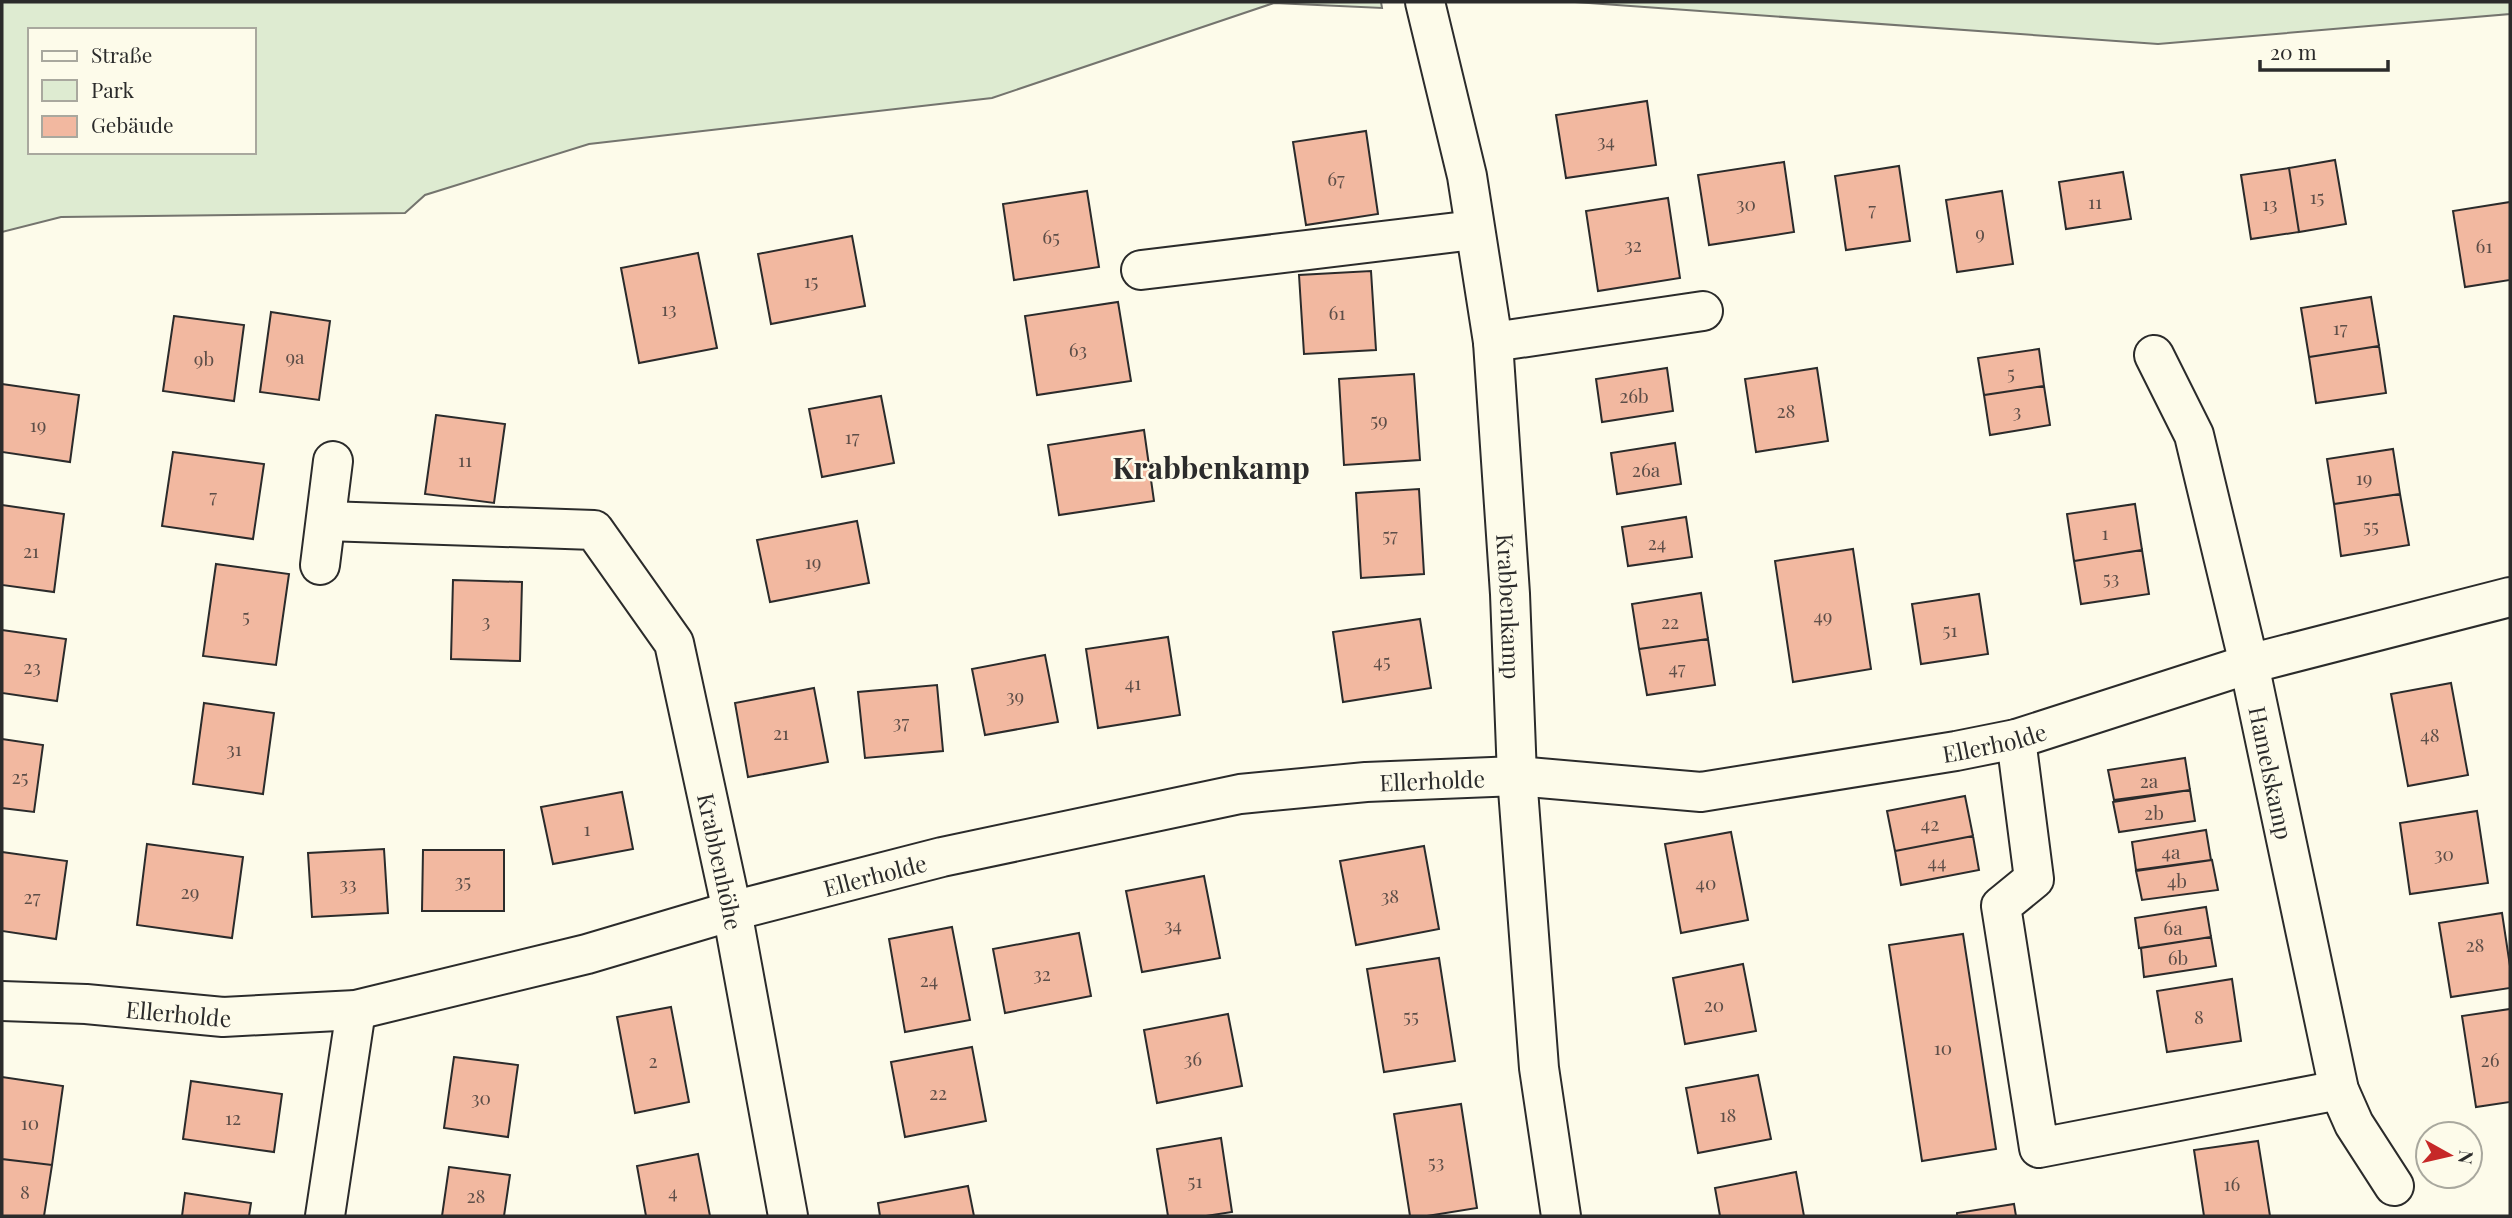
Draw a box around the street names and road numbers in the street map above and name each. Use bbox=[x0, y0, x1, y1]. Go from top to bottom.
street label: Krabbenkamp bbox=[1490, 533, 1529, 680]
street label: Hamelskamp bbox=[2243, 703, 2301, 842]
street label: Ellerholde bbox=[1940, 715, 2050, 768]
street label: Ellerholde bbox=[1379, 762, 1486, 797]
street label: Krabbenhöhe bbox=[691, 790, 751, 932]
street label: Ellerholde bbox=[820, 846, 930, 903]
street label: Ellerholde bbox=[124, 992, 232, 1033]

